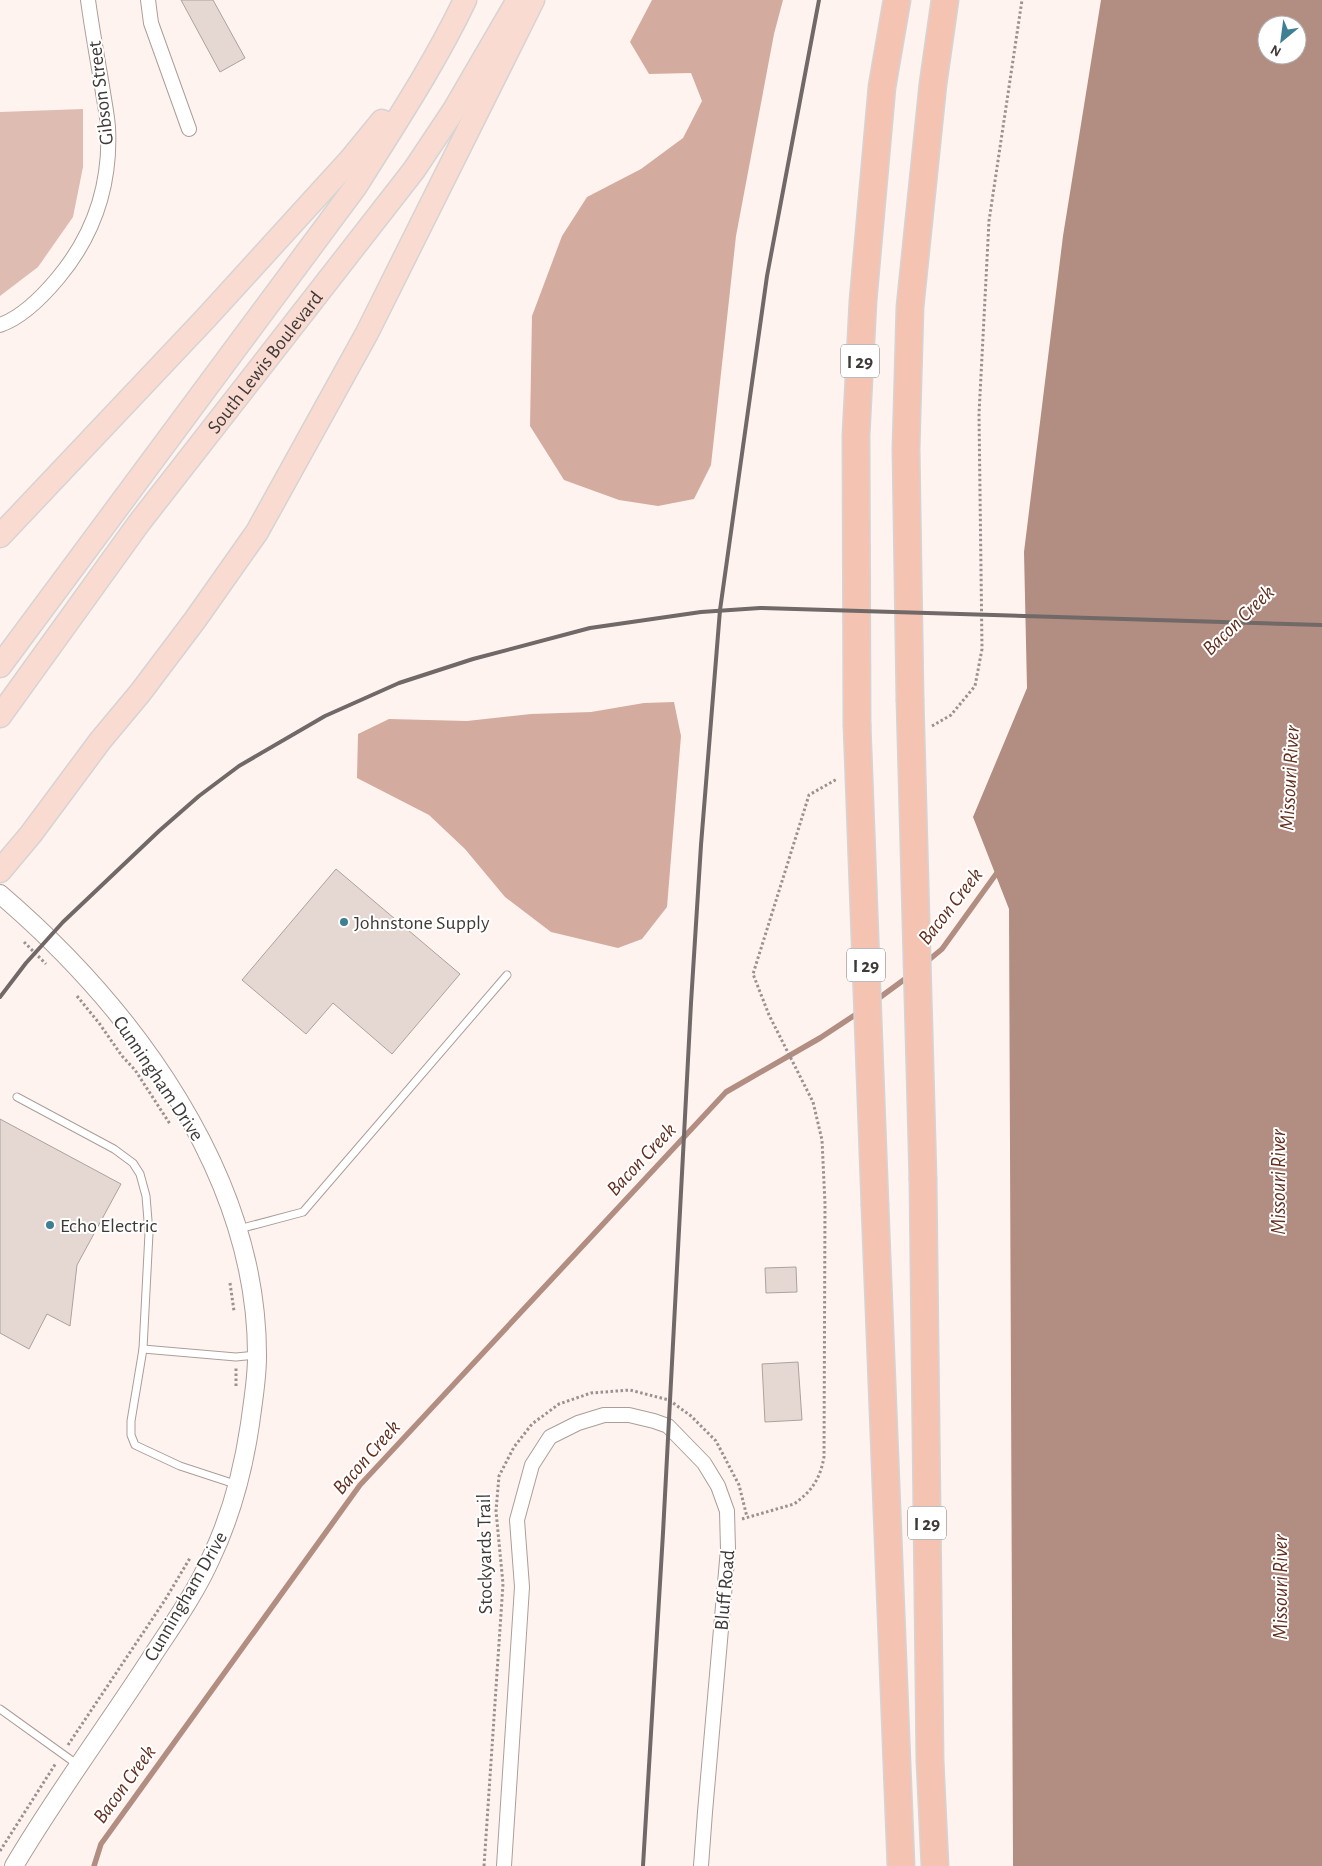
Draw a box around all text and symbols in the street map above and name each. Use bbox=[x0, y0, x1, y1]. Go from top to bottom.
north arrow bbox=[1257, 15, 1307, 65]
street label: Gibson Street bbox=[85, 39, 117, 146]
text: N bbox=[1269, 42, 1284, 59]
street label: South Lewis Boulevard bbox=[204, 288, 327, 437]
road number: I 29 bbox=[841, 344, 879, 378]
water label: Bacon Creek bbox=[1198, 581, 1279, 659]
water label: Missouri River bbox=[1276, 724, 1303, 831]
water label: Bacon Creek bbox=[914, 864, 987, 949]
place label: Johnstone Supply bbox=[354, 913, 490, 933]
marker: Johnstone Supply bbox=[338, 916, 350, 928]
road number: I 29 bbox=[847, 948, 885, 982]
street label: Cunningham Drive bbox=[109, 1013, 207, 1145]
water label: Bacon Creek bbox=[603, 1119, 680, 1200]
water label: Missouri River bbox=[1268, 1128, 1289, 1235]
place label: Echo Electric bbox=[60, 1216, 157, 1236]
marker: Echo Electric bbox=[44, 1219, 56, 1231]
water label: Bacon Creek bbox=[329, 1416, 404, 1498]
street label: Stockyards Trail bbox=[474, 1493, 496, 1615]
road number: I 29 bbox=[908, 1506, 946, 1540]
street label: Cunningham Drive bbox=[141, 1528, 231, 1665]
water label: Missouri River bbox=[1270, 1533, 1291, 1640]
street label: Bluff Road bbox=[712, 1549, 738, 1631]
water label: Bacon Creek bbox=[89, 1741, 160, 1827]

